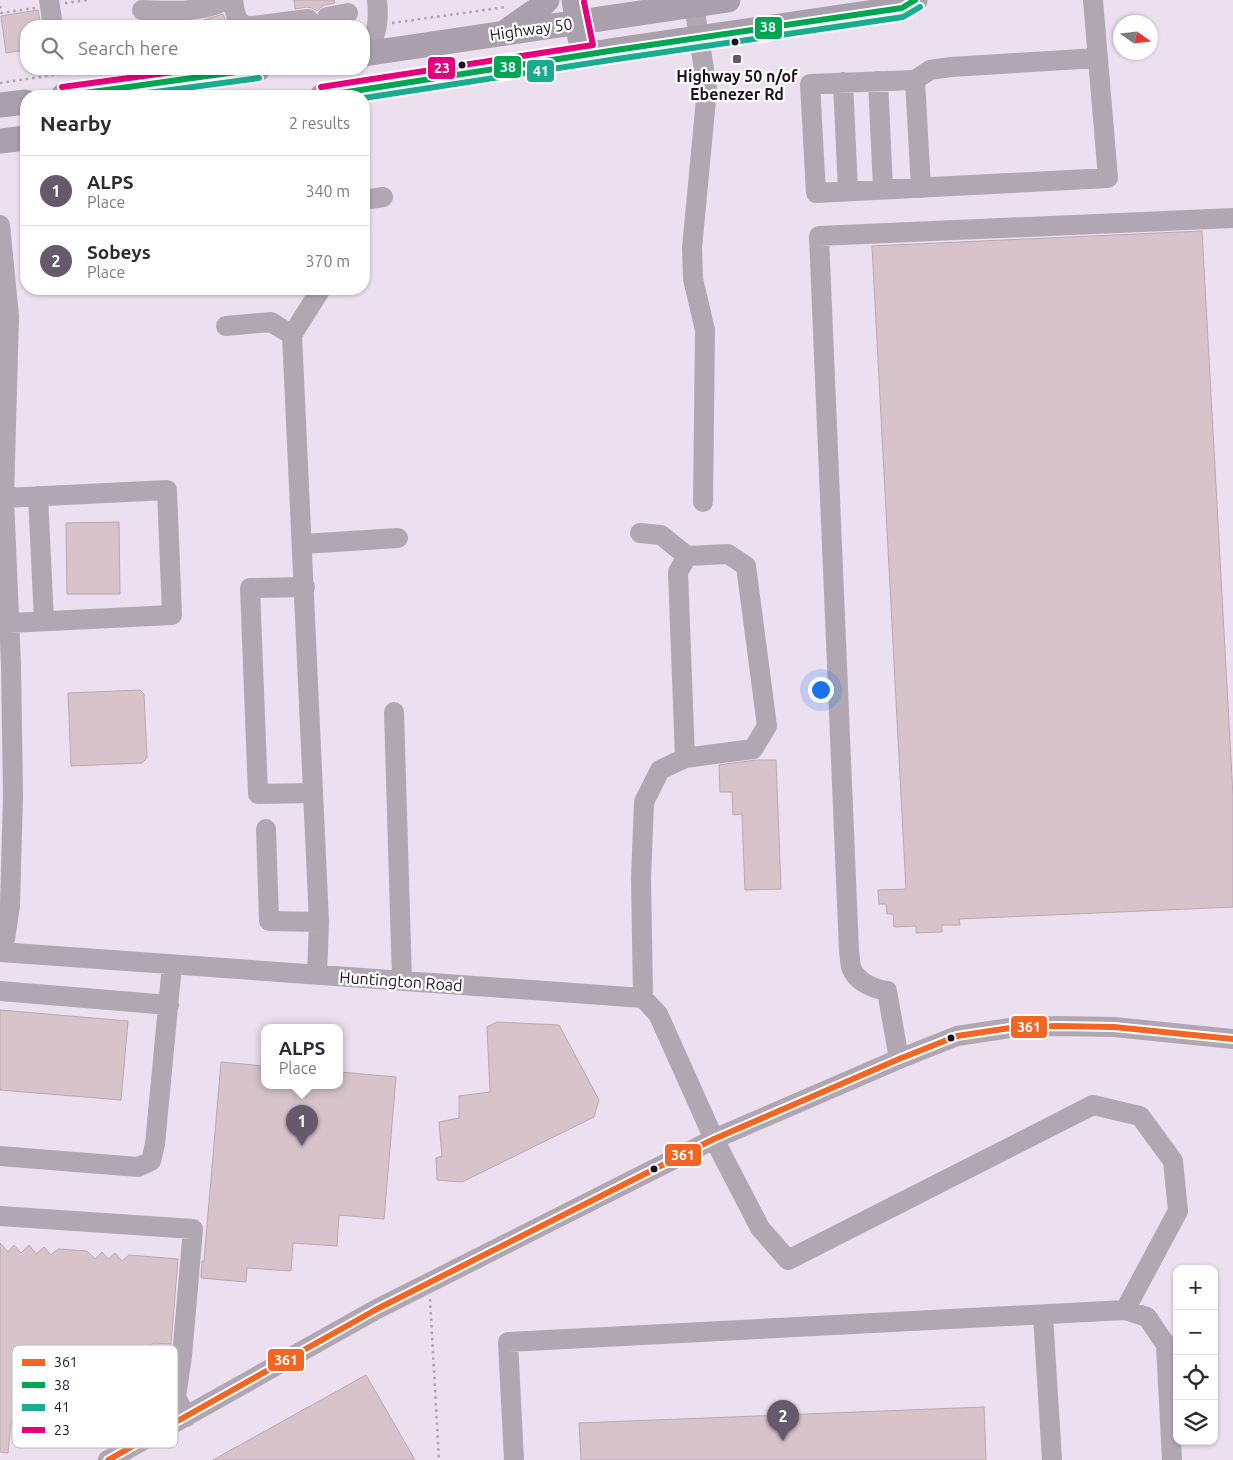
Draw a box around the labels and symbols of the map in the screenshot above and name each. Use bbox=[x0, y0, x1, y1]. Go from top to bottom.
street label: Highway 50 bbox=[488, 14, 574, 44]
north arrow bbox=[1113, 15, 1158, 60]
line badge: 38 bbox=[754, 16, 783, 40]
text: 38 bbox=[760, 19, 776, 35]
unlabelled marker bbox=[730, 37, 740, 47]
marker: Highway 50 n/of Ebenezer Rd bbox=[731, 53, 743, 65]
line badge: 38 bbox=[493, 55, 522, 79]
line badge: 23 bbox=[427, 56, 456, 80]
text: 38 bbox=[500, 59, 516, 75]
line badge: 41 bbox=[526, 59, 555, 83]
text: 23 bbox=[434, 60, 450, 76]
unlabelled marker bbox=[457, 60, 467, 70]
text: 41 bbox=[533, 63, 549, 79]
place label: Highway 50 n/of Ebenezer Rd bbox=[676, 67, 798, 103]
your location bbox=[808, 677, 834, 703]
street label: Huntington Road bbox=[339, 968, 463, 994]
line badge: 361 bbox=[1010, 1015, 1048, 1039]
text: 361 bbox=[1017, 1019, 1041, 1035]
unlabelled marker bbox=[946, 1033, 956, 1043]
pin: 1 bbox=[286, 1105, 318, 1146]
line badge: 361 bbox=[664, 1143, 702, 1167]
text: 361 bbox=[671, 1147, 695, 1163]
unlabelled marker bbox=[649, 1164, 659, 1174]
legend bbox=[12, 1345, 178, 1448]
line badge: 361 bbox=[267, 1348, 305, 1372]
text: 361 bbox=[274, 1352, 298, 1368]
text: 361 bbox=[54, 1354, 78, 1370]
text: 38 bbox=[54, 1377, 70, 1393]
text: 41 bbox=[54, 1399, 70, 1415]
pin: 2 bbox=[767, 1400, 799, 1441]
text: 23 bbox=[54, 1422, 70, 1438]

